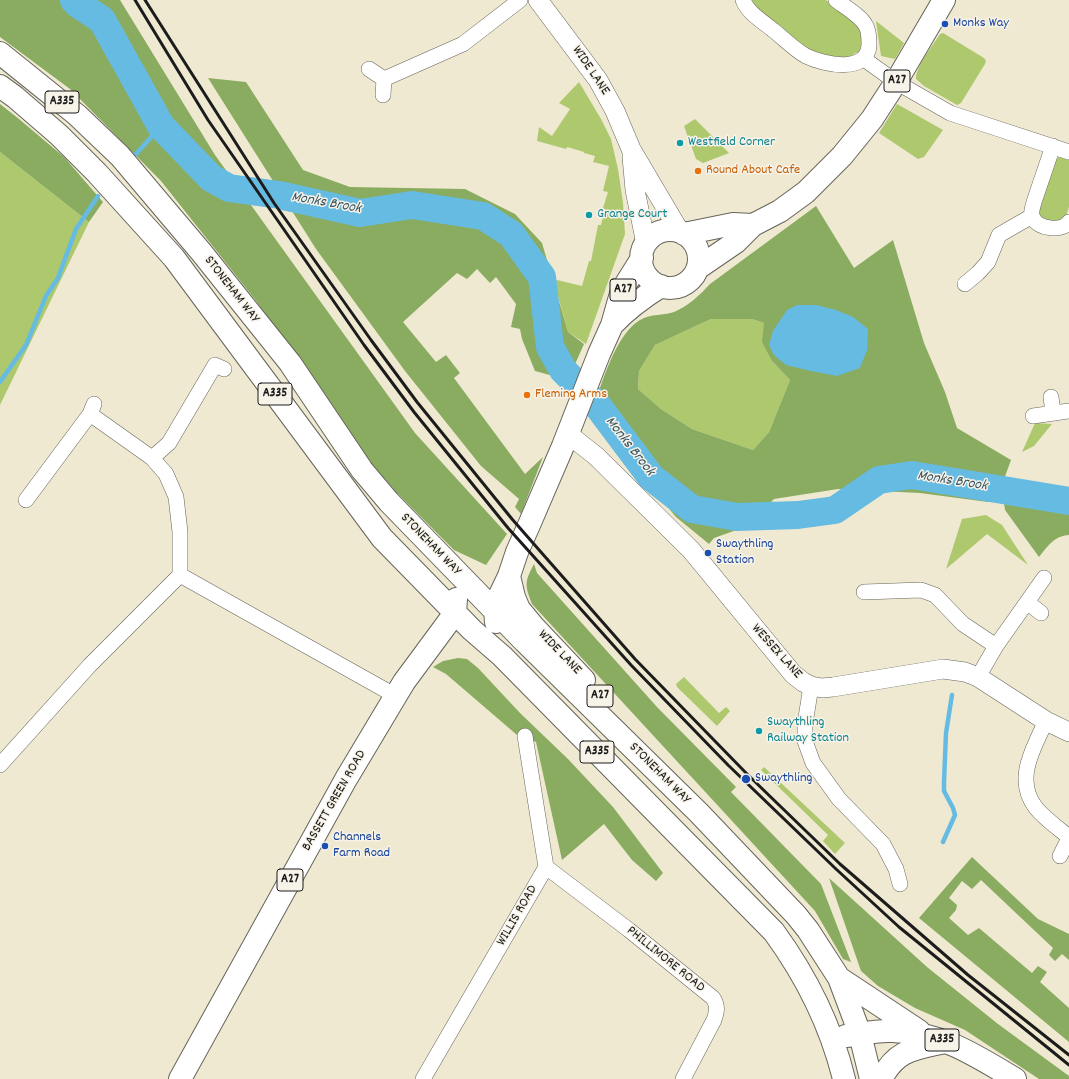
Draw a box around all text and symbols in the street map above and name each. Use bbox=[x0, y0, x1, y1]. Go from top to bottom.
place label: Monks Way bbox=[953, 16, 1009, 32]
marker: Monks Way bbox=[940, 19, 950, 29]
street label: WIDE LANE bbox=[567, 43, 613, 99]
road number: A27 bbox=[884, 70, 910, 92]
road number: A335 bbox=[45, 91, 79, 113]
place label: Westfield Corner bbox=[688, 135, 775, 151]
marker: Westfield Corner bbox=[675, 138, 685, 148]
place label: Round About Cafe bbox=[706, 163, 800, 179]
marker: Round About Cafe bbox=[693, 166, 703, 176]
water label: Monks Brook bbox=[290, 189, 362, 219]
place label: Grange Court bbox=[597, 207, 667, 223]
marker: Grange Court bbox=[584, 210, 594, 220]
street label: STONEHAM WAY bbox=[200, 253, 262, 327]
road number: A27 bbox=[610, 279, 636, 301]
road number: A335 bbox=[258, 383, 292, 405]
place label: Fleming Arms bbox=[535, 387, 607, 403]
marker: Fleming Arms bbox=[522, 390, 532, 400]
water label: Monks Brook bbox=[600, 414, 658, 480]
water label: Monks Brook bbox=[916, 468, 988, 496]
street label: STONEHAM WAY bbox=[396, 510, 464, 580]
place label: Swaythling Station bbox=[716, 537, 773, 570]
marker: Swaythling Station bbox=[703, 548, 713, 558]
street label: WESSEX LANE bbox=[747, 621, 805, 683]
street label: WIDE LANE bbox=[534, 627, 584, 679]
road number: A27 bbox=[587, 685, 613, 707]
place label: Swaythling Railway Station bbox=[767, 715, 849, 748]
marker: Swaythling Railway Station bbox=[754, 726, 764, 736]
street label: STONEHAM WAY bbox=[625, 740, 693, 808]
road number: A335 bbox=[580, 741, 614, 763]
street label: BASSETT GREEN ROAD bbox=[299, 748, 371, 854]
place label: Swaythling bbox=[755, 771, 812, 787]
marker: Swaythling bbox=[740, 773, 752, 785]
place label: Channels Farm Road bbox=[333, 830, 390, 862]
marker: Channels Farm Road bbox=[320, 841, 330, 851]
road number: A27 bbox=[277, 869, 303, 891]
street label: WILLIS ROAD bbox=[494, 883, 542, 949]
street label: PHILLIMORE ROAD bbox=[622, 923, 708, 997]
road number: A335 bbox=[925, 1029, 959, 1051]

